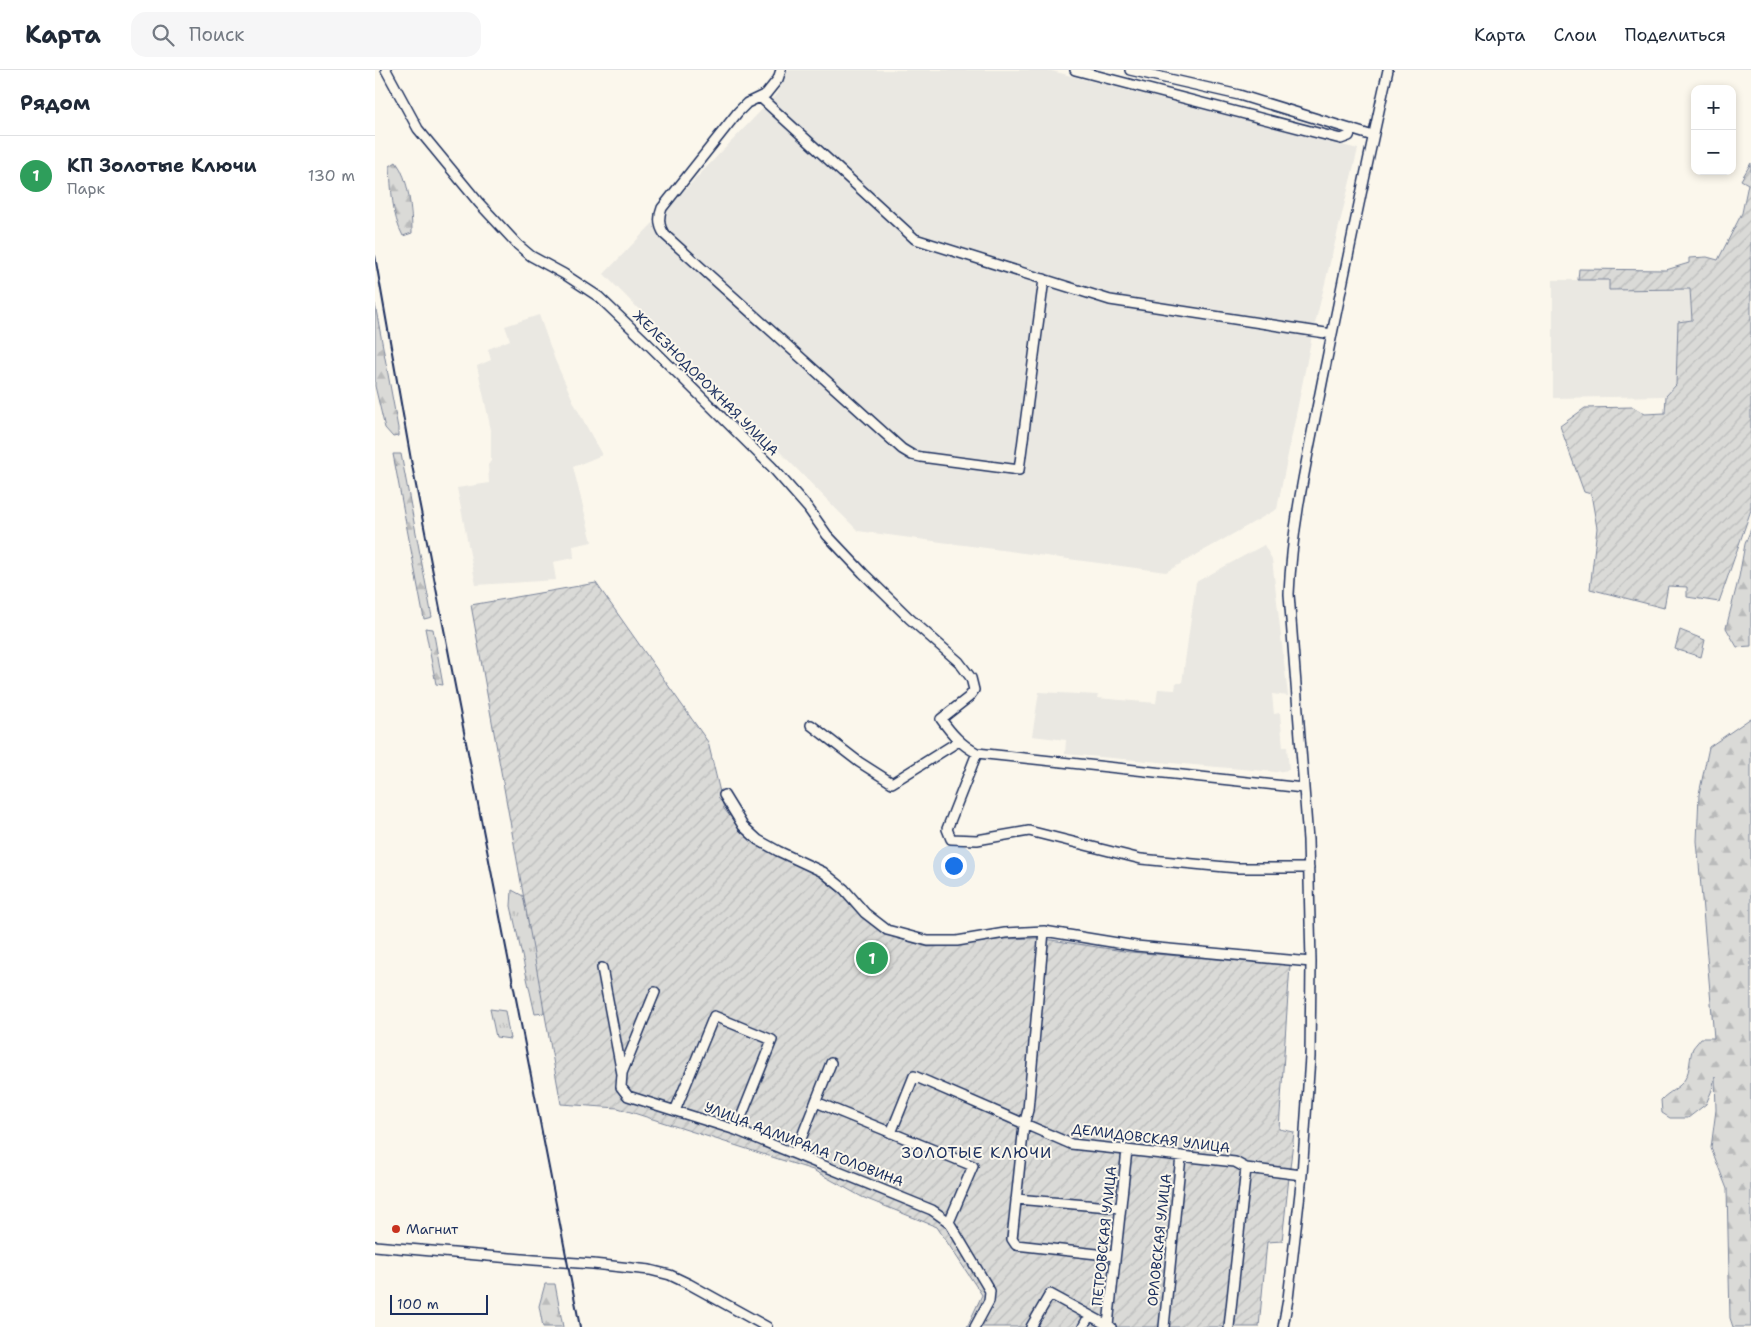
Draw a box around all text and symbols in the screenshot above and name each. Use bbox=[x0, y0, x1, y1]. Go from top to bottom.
search box bbox=[131, 12, 481, 57]
text: Карта bbox=[25, 19, 101, 51]
icon: search bbox=[149, 21, 177, 49]
text: Поиск bbox=[189, 22, 244, 47]
text: Карта bbox=[1474, 23, 1525, 47]
text: Слои bbox=[1553, 23, 1597, 47]
text: Поделиться bbox=[1625, 23, 1726, 47]
map controls bbox=[1691, 85, 1736, 175]
button: + bbox=[1691, 85, 1736, 130]
text: Рядом bbox=[20, 89, 90, 117]
button: − bbox=[1691, 130, 1736, 175]
text: КП Золотые Ключи bbox=[67, 153, 257, 178]
text: 1 bbox=[32, 165, 40, 186]
text: 130 m bbox=[308, 165, 355, 186]
text: Парк bbox=[67, 178, 105, 199]
street label: ЖЕЛЕЗНОДОРОЖНАЯ УЛИЦА bbox=[629, 306, 783, 460]
your location bbox=[941, 853, 967, 879]
pin: 1 bbox=[856, 939, 888, 977]
street label: УЛИЦА АДМИРАЛА ГОЛОВИНА bbox=[702, 1098, 906, 1190]
street label: ДЕМИДОВСКАЯ УЛИЦА bbox=[1071, 1119, 1231, 1157]
district label: ЗОЛОТЫЕ КЛЮЧИ bbox=[902, 1142, 1052, 1163]
street label: ПЕТРОВСКАЯ УЛИЦА bbox=[1088, 1165, 1120, 1307]
street label: ОРЛОВСКАЯ УЛИЦА bbox=[1143, 1173, 1175, 1307]
place label: Магнит bbox=[406, 1220, 459, 1238]
marker: Магнит bbox=[390, 1223, 402, 1235]
scale bar bbox=[390, 1292, 487, 1315]
text: 100 m bbox=[397, 1295, 439, 1313]

